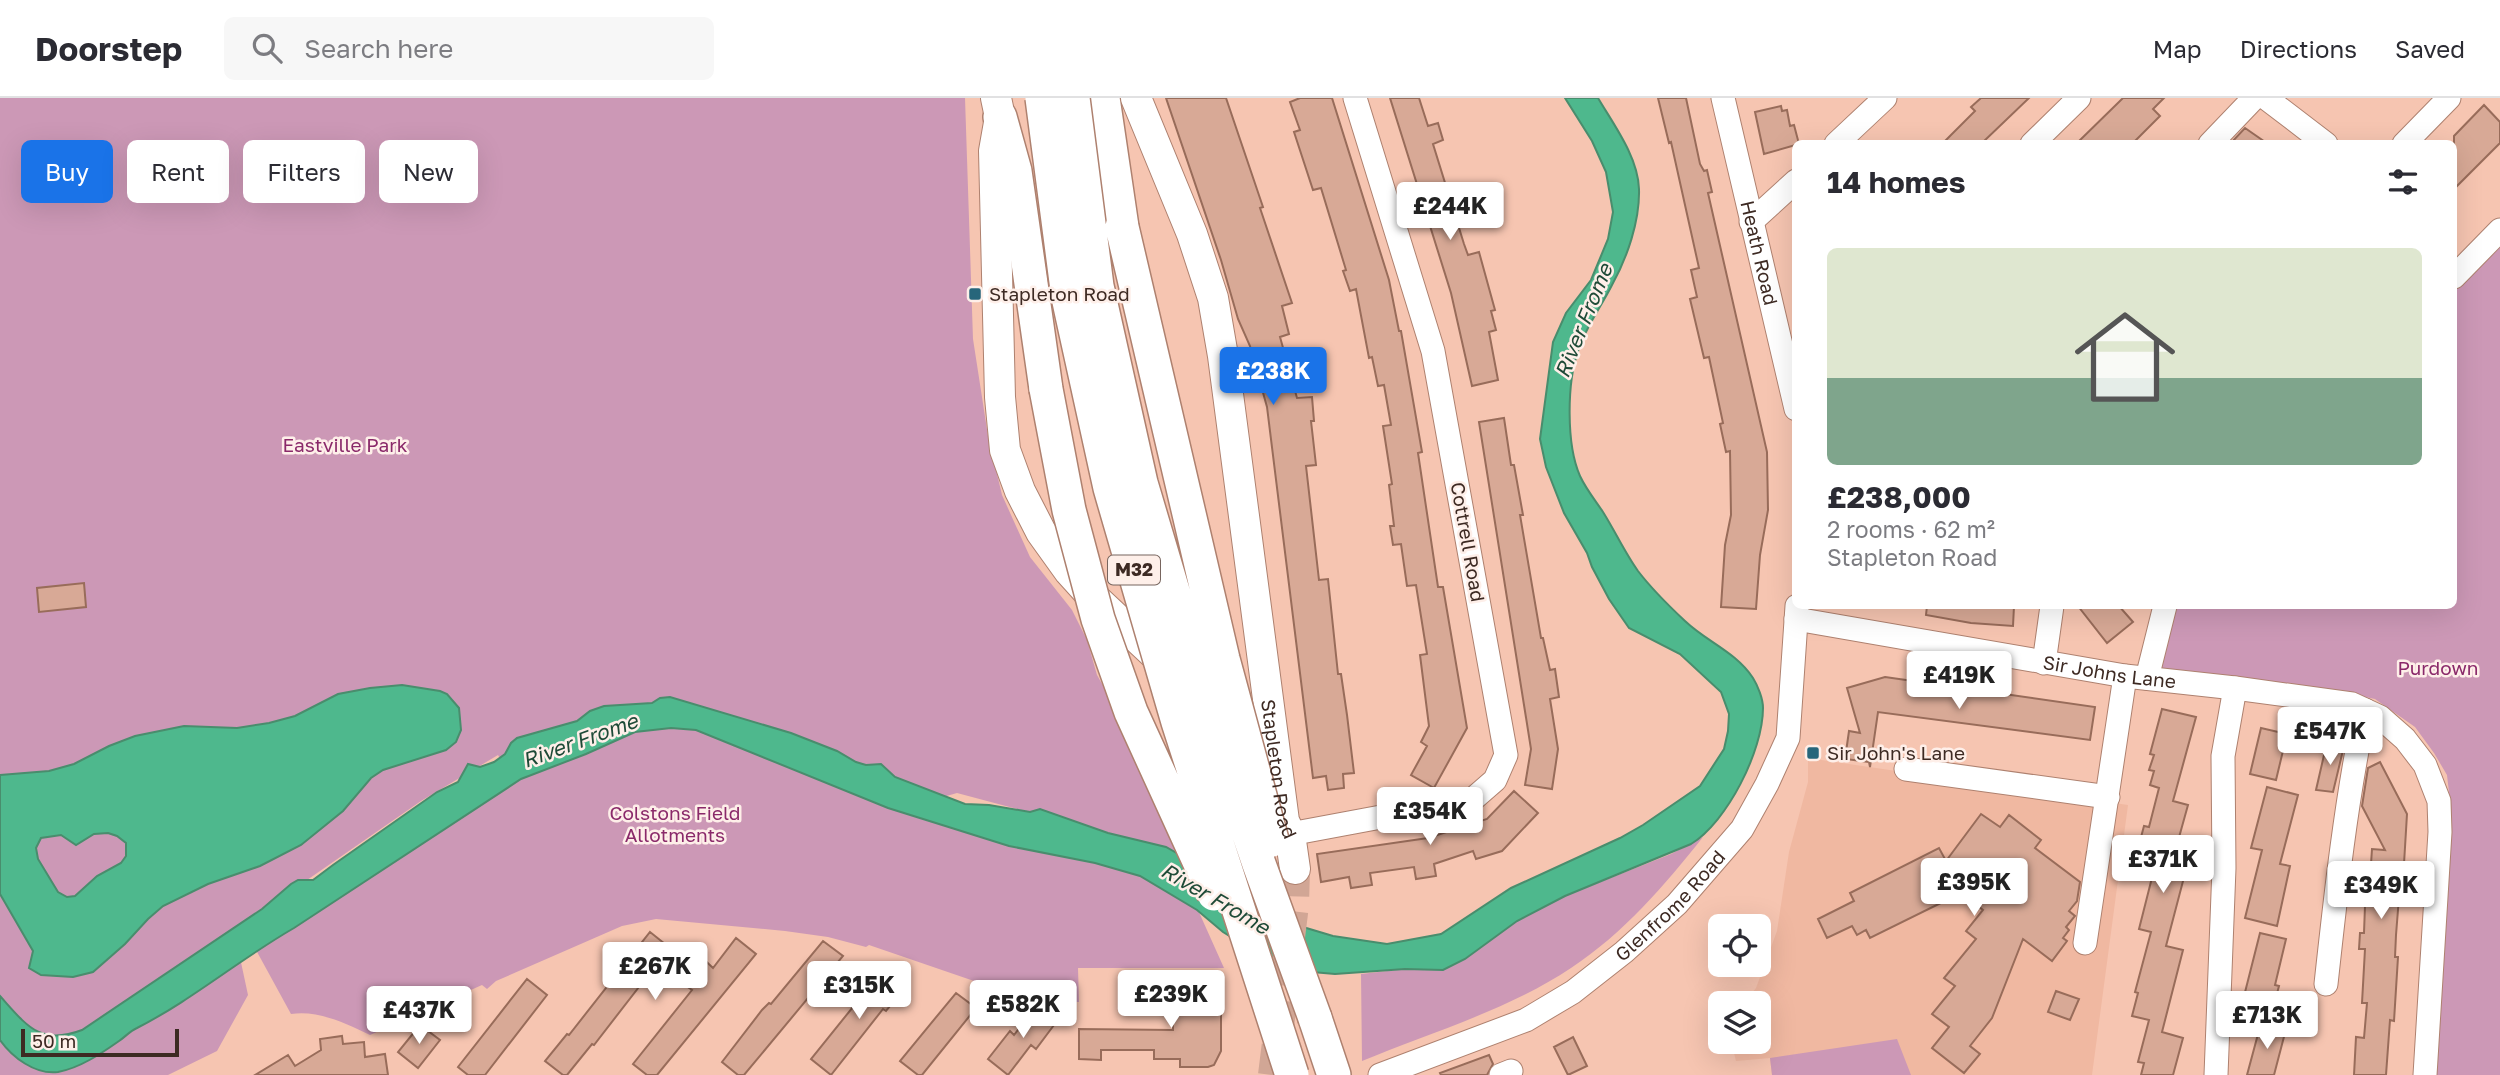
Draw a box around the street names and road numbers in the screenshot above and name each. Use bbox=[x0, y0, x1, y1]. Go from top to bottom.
street label: Heath Road bbox=[1736, 198, 1783, 307]
street label: Cottrell Road bbox=[1447, 480, 1490, 604]
road number: M32 bbox=[1108, 556, 1160, 584]
street label: Sir Johns Lane bbox=[2041, 650, 2177, 692]
street label: Stapleton Road bbox=[1257, 698, 1302, 842]
street label: Glenfrome Road bbox=[1610, 845, 1729, 966]

